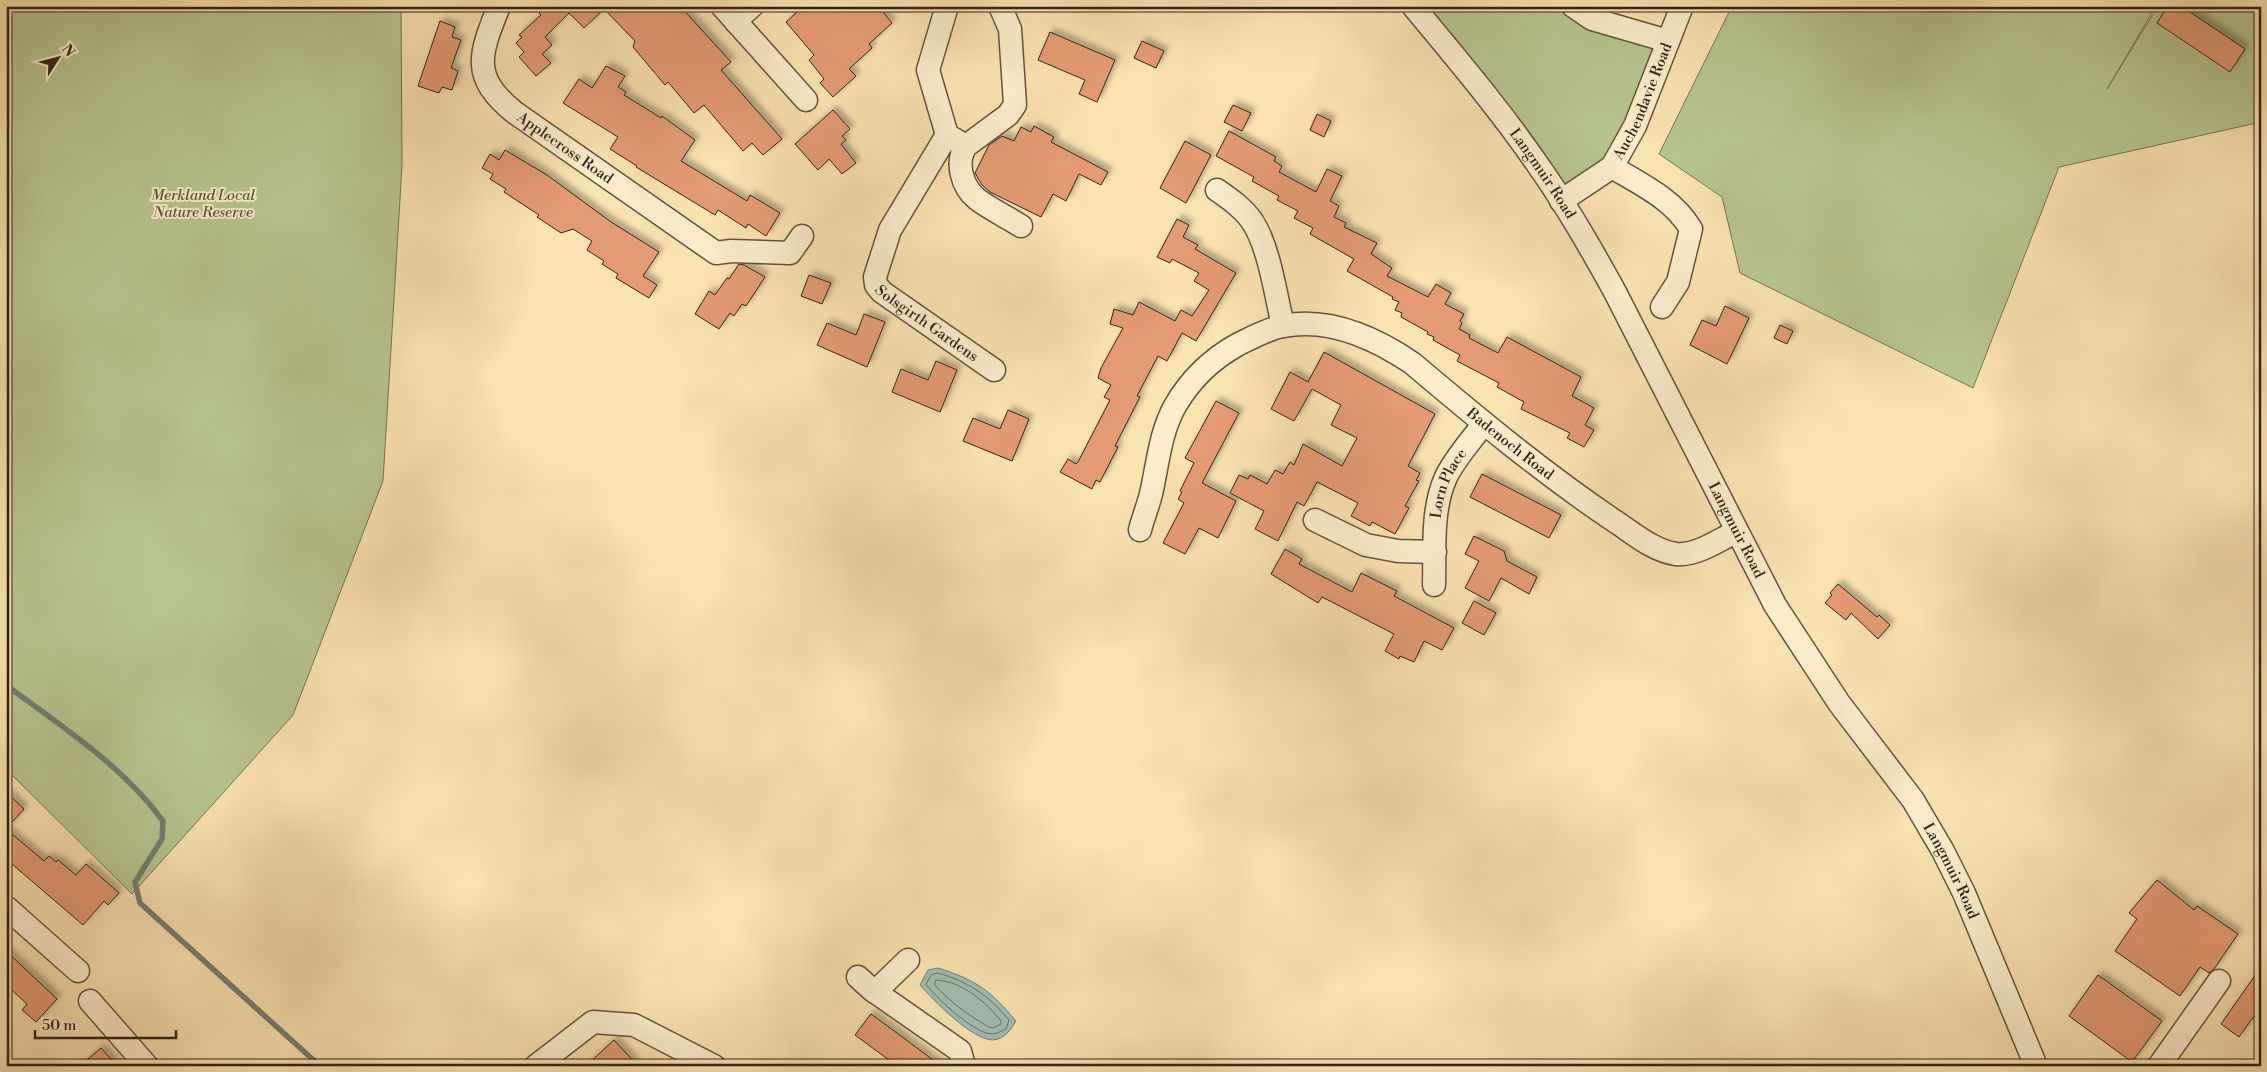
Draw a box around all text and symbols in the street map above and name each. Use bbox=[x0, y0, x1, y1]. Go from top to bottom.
north arrow bbox=[32, 32, 82, 82]
street label: Auchendavie Road bbox=[1609, 40, 1677, 164]
text: N bbox=[57, 41, 78, 61]
street label: Applecross Road bbox=[512, 107, 617, 189]
street label: Langmuir Road bbox=[1505, 125, 1580, 223]
park label: Merkland Local Nature Reserve bbox=[151, 186, 255, 222]
street label: Solsgirth Gardens bbox=[870, 281, 982, 366]
street label: Badenoch Road bbox=[1462, 403, 1558, 485]
street label: Lorn Place bbox=[1427, 445, 1471, 520]
street label: Langmuir Road bbox=[1704, 479, 1769, 582]
street label: Langmuir Road bbox=[1919, 819, 1983, 922]
scale bar bbox=[35, 1007, 176, 1039]
text: 50 m bbox=[42, 1016, 76, 1035]

